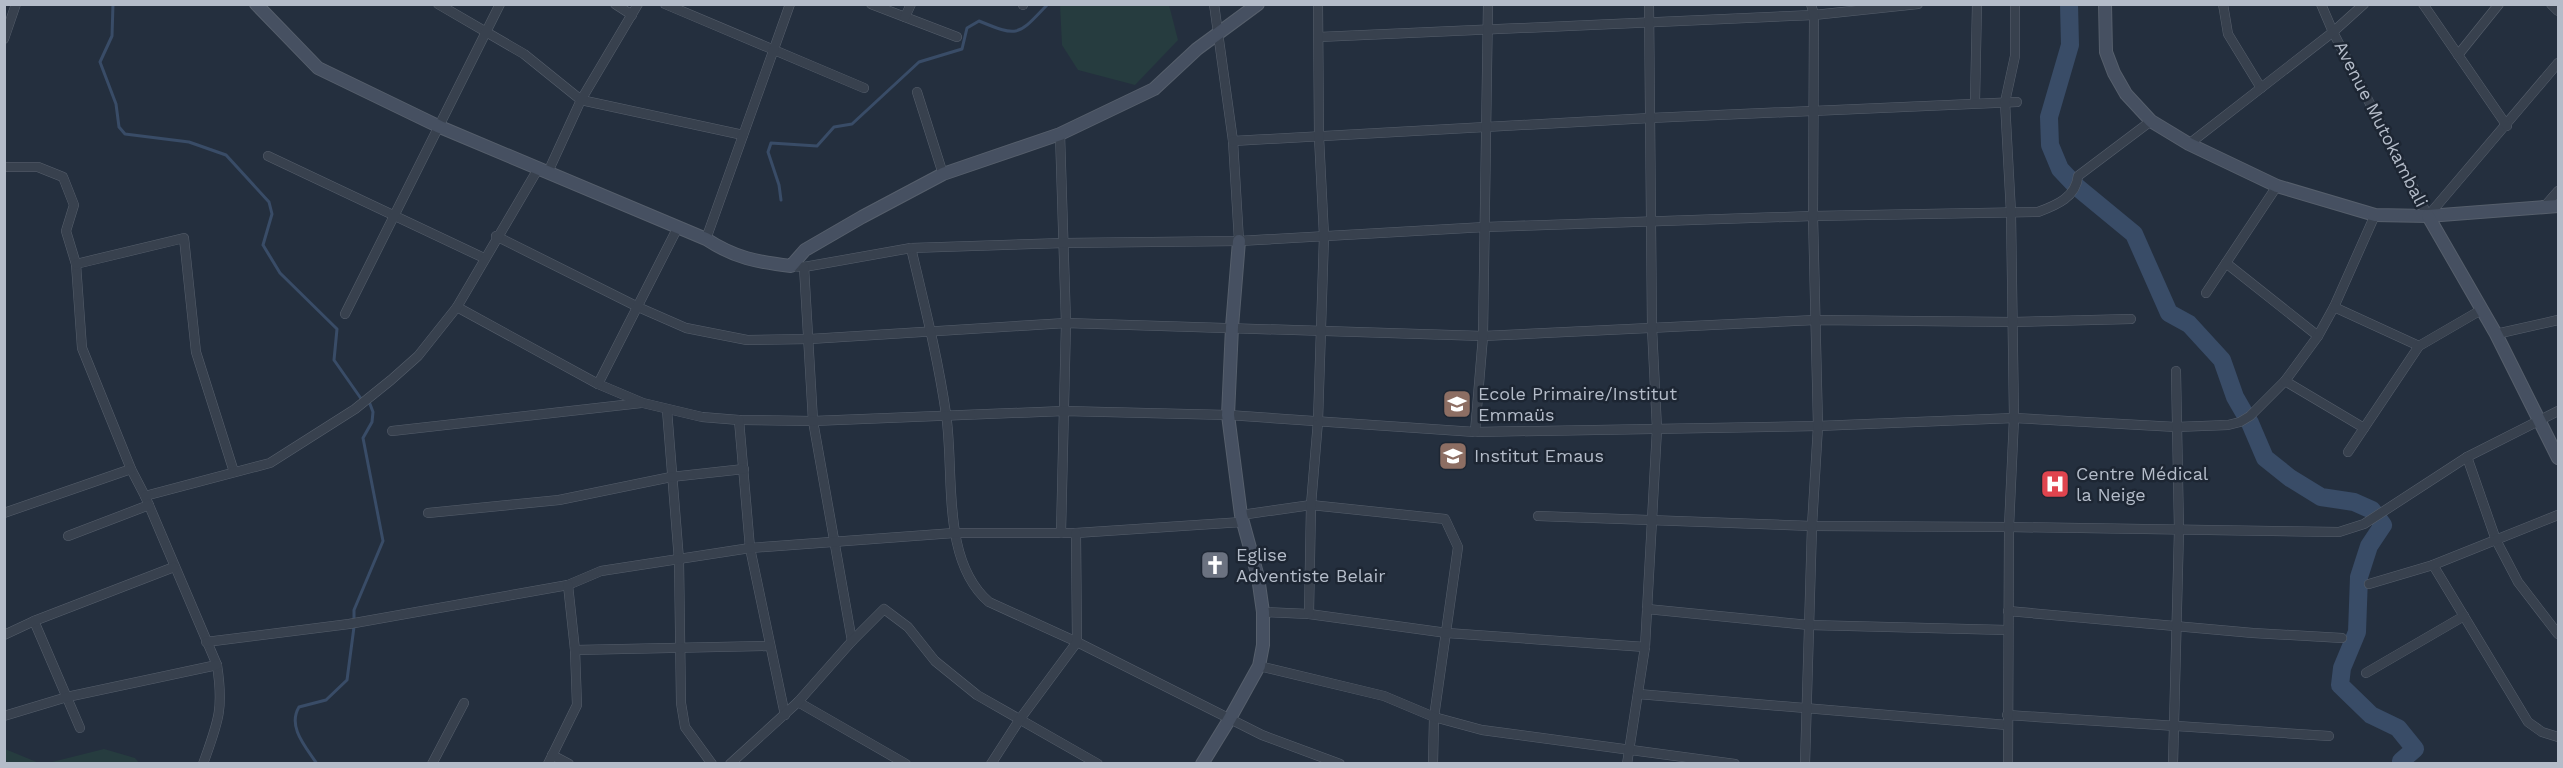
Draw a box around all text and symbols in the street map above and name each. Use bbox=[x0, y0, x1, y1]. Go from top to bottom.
street label: Avenue Mutokambali bbox=[2330, 37, 2432, 210]
place label: Ecole Primaire/Institut Emmaüs bbox=[1478, 383, 1677, 425]
school or university icon: Ecole Primaire/Institut Emmaüs bbox=[1441, 388, 1473, 420]
school or university icon: Institut Emaus bbox=[1437, 440, 1469, 472]
place label: Institut Emaus bbox=[1474, 445, 1604, 466]
place label: Centre Médical la Neige bbox=[2076, 463, 2209, 505]
hospital icon: Centre Médical la Neige bbox=[2039, 468, 2071, 500]
place label: Eglise Adventiste Belair bbox=[1236, 544, 1386, 586]
church icon: Eglise Adventiste Belair bbox=[1199, 549, 1231, 581]

